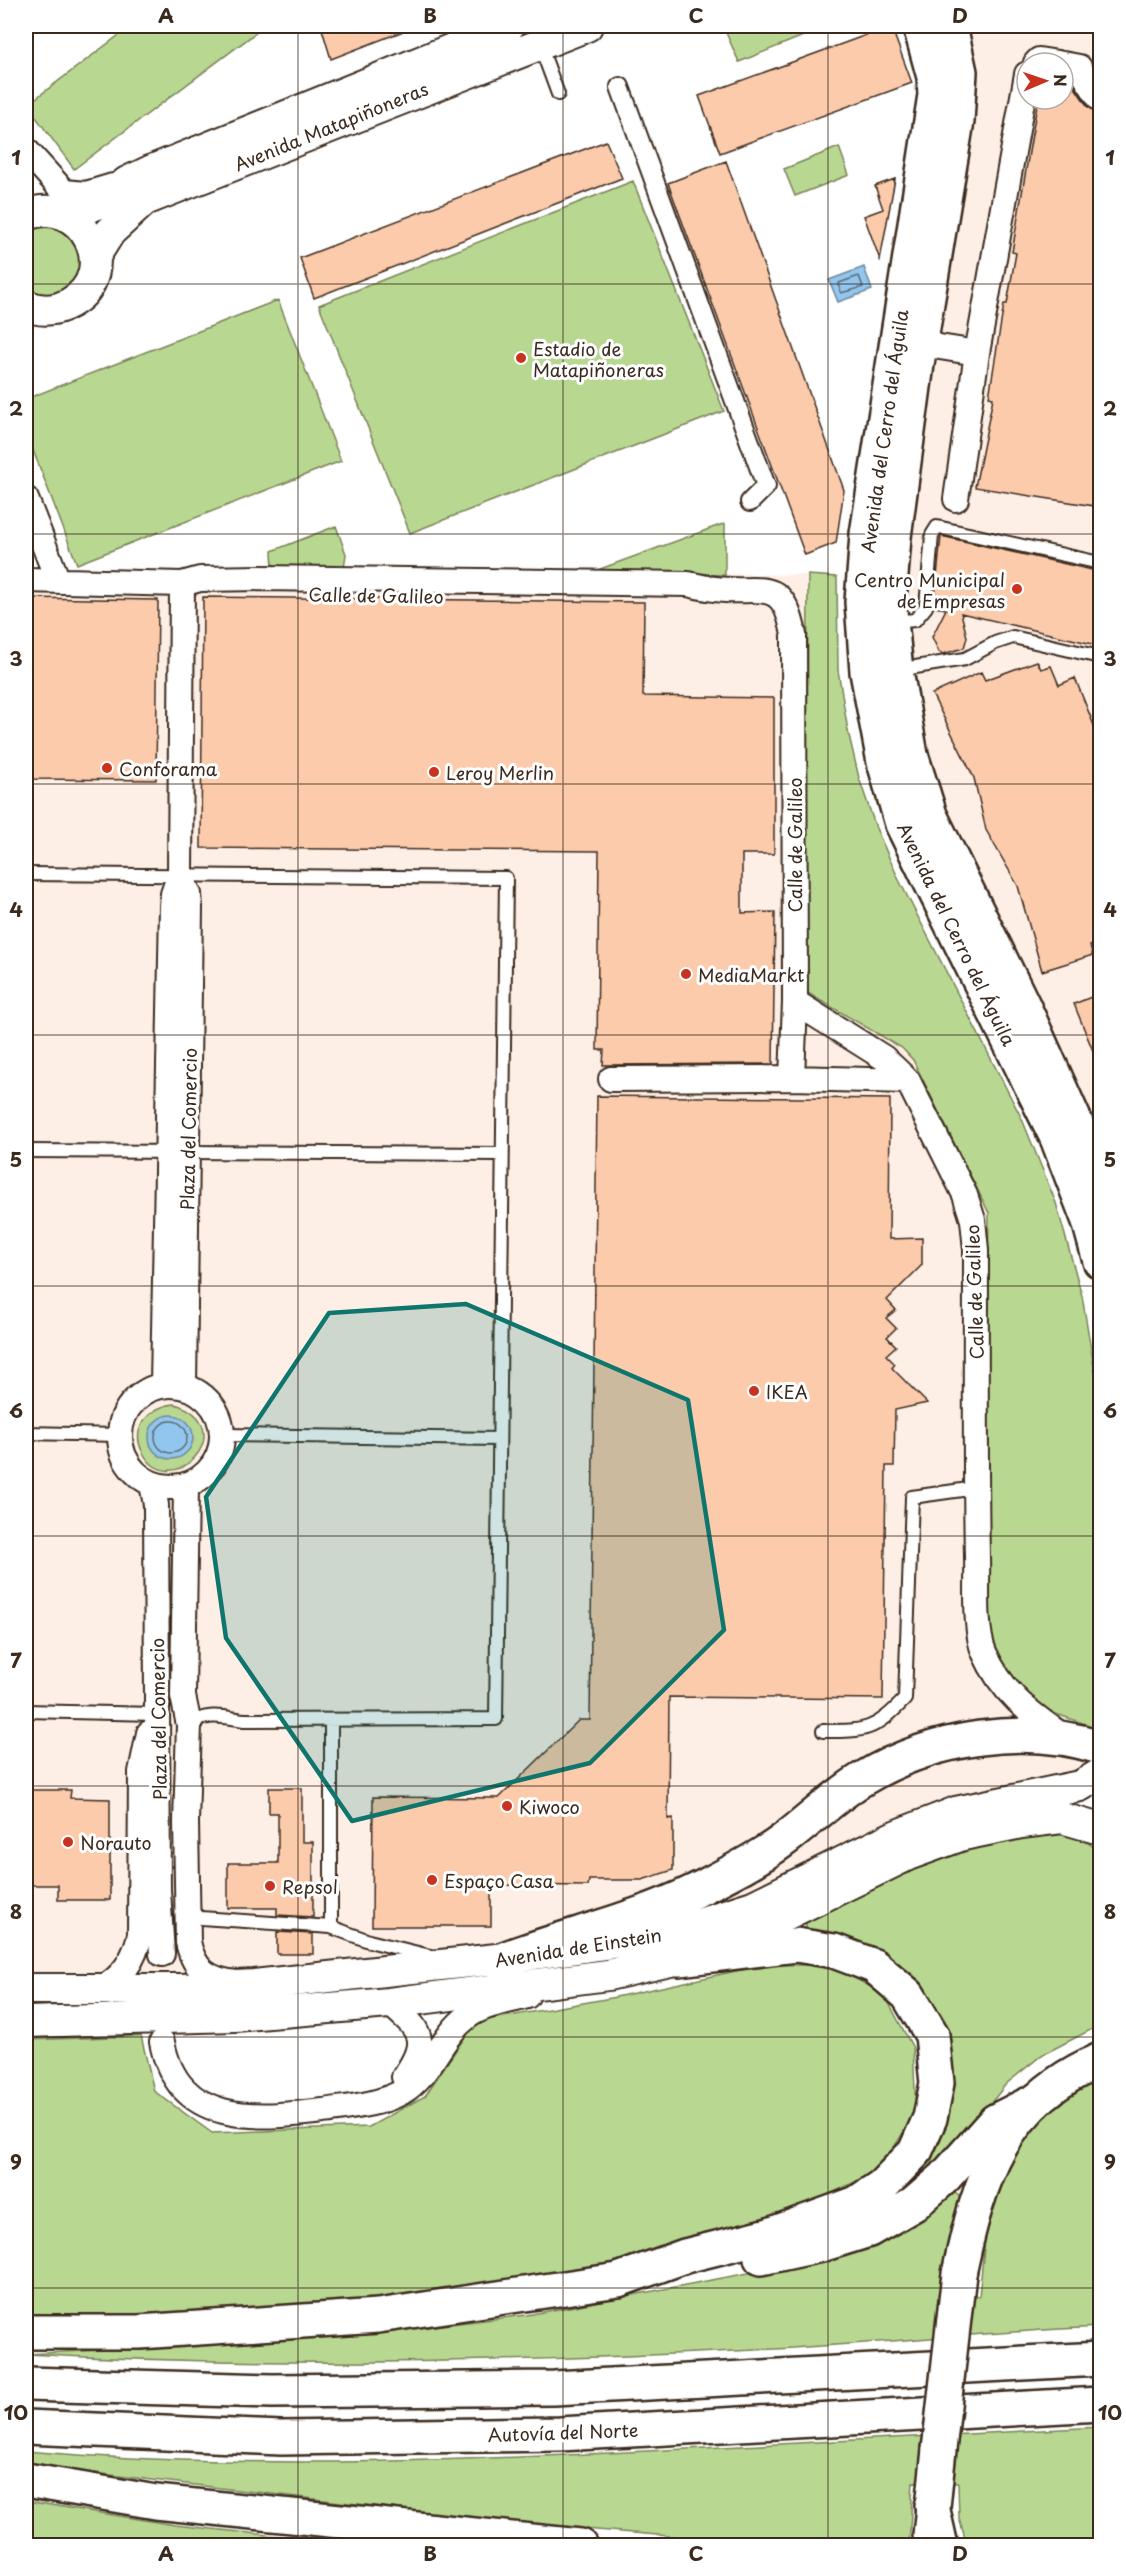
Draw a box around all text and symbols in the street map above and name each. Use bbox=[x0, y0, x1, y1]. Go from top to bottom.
text: A bbox=[158, 0, 174, 30]
text: B bbox=[423, 0, 437, 30]
text: C bbox=[688, 0, 704, 30]
text: D bbox=[952, 0, 968, 30]
north arrow bbox=[1015, 51, 1075, 111]
text: N bbox=[1049, 74, 1073, 87]
street label: Avenida Matapiñoneras bbox=[230, 75, 432, 177]
text: 1 bbox=[11, 142, 21, 172]
text: 1 bbox=[1105, 142, 1115, 172]
street label: Avenida del Cerro del Águila bbox=[854, 307, 914, 554]
place label: Estadio de Matapiñoneras bbox=[533, 335, 664, 383]
marker: Estadio de Matapiñoneras bbox=[514, 351, 528, 365]
text: 2 bbox=[9, 393, 23, 423]
text: 2 bbox=[1103, 393, 1117, 423]
place label: Centro Municipal de Empresas bbox=[854, 566, 1005, 614]
street label: Calle de Galileo bbox=[308, 580, 444, 610]
marker: Centro Municipal de Empresas bbox=[1010, 582, 1024, 596]
text: 3 bbox=[9, 643, 23, 673]
text: 3 bbox=[1103, 643, 1117, 673]
place label: Conforama bbox=[119, 755, 218, 782]
place label: Leroy Merlin bbox=[446, 759, 554, 786]
marker: Conforama bbox=[100, 761, 114, 775]
marker: Leroy Merlin bbox=[427, 765, 441, 779]
street label: Calle de Galileo bbox=[781, 777, 808, 913]
street label: Avenida del Cerro del Águila bbox=[891, 818, 1023, 1051]
text: 4 bbox=[9, 894, 23, 924]
text: 4 bbox=[1103, 894, 1117, 924]
place label: MediaMarkt bbox=[698, 961, 804, 988]
marker: MediaMarkt bbox=[679, 967, 693, 981]
street label: Plaza del Comercio bbox=[173, 1048, 203, 1210]
text: 5 bbox=[10, 1144, 22, 1174]
text: 5 bbox=[1104, 1144, 1116, 1174]
street label: Calle de Galileo bbox=[958, 1224, 990, 1360]
place label: IKEA bbox=[766, 1378, 808, 1405]
marker: IKEA bbox=[747, 1384, 761, 1398]
text: 6 bbox=[9, 1395, 23, 1425]
text: 6 bbox=[1103, 1395, 1117, 1425]
street label: Plaza del Comercio bbox=[143, 1638, 173, 1800]
text: 7 bbox=[10, 1645, 22, 1675]
text: 7 bbox=[1104, 1645, 1116, 1675]
place label: Kiwoco bbox=[519, 1793, 580, 1820]
marker: Kiwoco bbox=[500, 1799, 514, 1813]
place label: Norauto bbox=[80, 1829, 152, 1856]
marker: Norauto bbox=[61, 1835, 75, 1849]
place label: Espaço Casa bbox=[444, 1867, 555, 1894]
place label: Repsol bbox=[282, 1873, 338, 1900]
marker: Espaço Casa bbox=[425, 1873, 439, 1887]
marker: Repsol bbox=[263, 1879, 277, 1893]
text: 8 bbox=[10, 1896, 22, 1926]
text: 8 bbox=[1104, 1896, 1116, 1926]
street label: Avenida de Einstein bbox=[493, 1920, 663, 1974]
text: 9 bbox=[10, 2146, 22, 2176]
text: 9 bbox=[1104, 2146, 1116, 2176]
text: 10 bbox=[4, 2397, 28, 2427]
text: 10 bbox=[1098, 2397, 1122, 2427]
street label: Autovía del Norte bbox=[487, 2416, 639, 2448]
text: A bbox=[158, 2538, 174, 2568]
text: B bbox=[423, 2538, 437, 2568]
text: C bbox=[688, 2538, 704, 2568]
text: D bbox=[952, 2538, 968, 2568]

